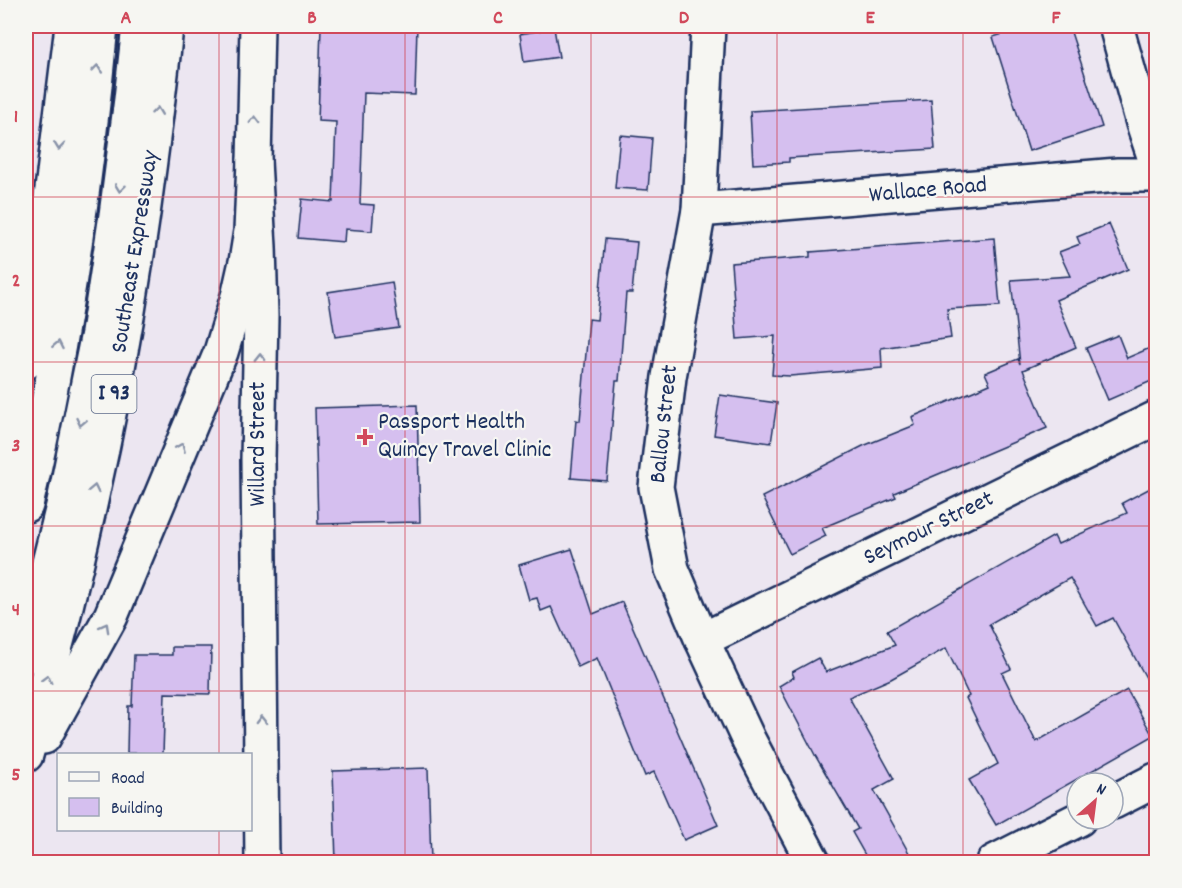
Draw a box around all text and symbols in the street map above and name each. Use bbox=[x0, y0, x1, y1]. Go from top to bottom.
text: A bbox=[121, 5, 132, 33]
text: B bbox=[307, 5, 317, 33]
text: C bbox=[493, 5, 503, 33]
text: D bbox=[679, 5, 690, 33]
text: E bbox=[865, 5, 875, 33]
text: F bbox=[1052, 5, 1062, 33]
one-way arrow bbox=[90, 64, 103, 73]
text: 1 bbox=[14, 104, 18, 132]
one-way arrow bbox=[150, 106, 162, 115]
one-way arrow bbox=[248, 116, 261, 125]
one-way arrow bbox=[53, 142, 65, 151]
street label: Southeast Expressway bbox=[103, 147, 169, 356]
street label: Wallace Road bbox=[868, 169, 988, 213]
one-way arrow bbox=[114, 183, 127, 192]
text: 2 bbox=[12, 268, 20, 296]
one-way arrow bbox=[51, 340, 64, 350]
one-way arrow bbox=[254, 353, 266, 362]
street label: Ballou Street bbox=[642, 363, 688, 485]
road number: I 93 bbox=[92, 375, 136, 413]
street label: Willard Street bbox=[242, 381, 276, 506]
place label: Passport Health Quincy Travel Clinic bbox=[378, 406, 551, 468]
one-way arrow bbox=[75, 416, 88, 426]
marker: Passport Health Quincy Travel Clinic bbox=[356, 428, 374, 446]
text: 3 bbox=[12, 433, 20, 461]
one-way arrow bbox=[174, 443, 186, 454]
street label: Seymour Street bbox=[858, 483, 1000, 575]
one-way arrow bbox=[86, 485, 99, 495]
text: 4 bbox=[12, 597, 20, 625]
one-way arrow bbox=[98, 623, 109, 633]
one-way arrow bbox=[40, 674, 52, 685]
one-way arrow bbox=[255, 716, 267, 725]
legend bbox=[57, 753, 252, 831]
text: 5 bbox=[11, 762, 21, 790]
text: Road bbox=[111, 767, 145, 792]
north arrow bbox=[1065, 771, 1125, 831]
text: N bbox=[1092, 778, 1110, 802]
text: Building bbox=[111, 797, 163, 822]

